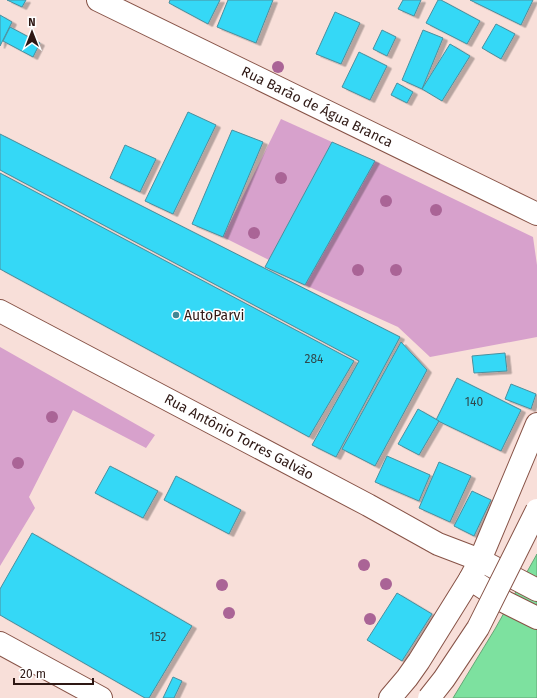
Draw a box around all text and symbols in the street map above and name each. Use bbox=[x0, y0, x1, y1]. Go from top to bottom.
north arrow bbox=[12, 12, 52, 52]
text: N bbox=[28, 16, 36, 29]
street label: Rua Barão de Água Branca bbox=[239, 62, 396, 151]
place label: AutoParvi bbox=[184, 307, 244, 324]
marker: AutoParvi bbox=[171, 310, 181, 320]
house number: 284 bbox=[305, 352, 324, 366]
street label: Rua Antônio Torres Galvão bbox=[161, 390, 317, 484]
house number: 140 bbox=[465, 395, 483, 409]
house number: 152 bbox=[149, 630, 167, 644]
scale bar bbox=[14, 660, 93, 686]
text: 20 m bbox=[20, 667, 46, 681]

